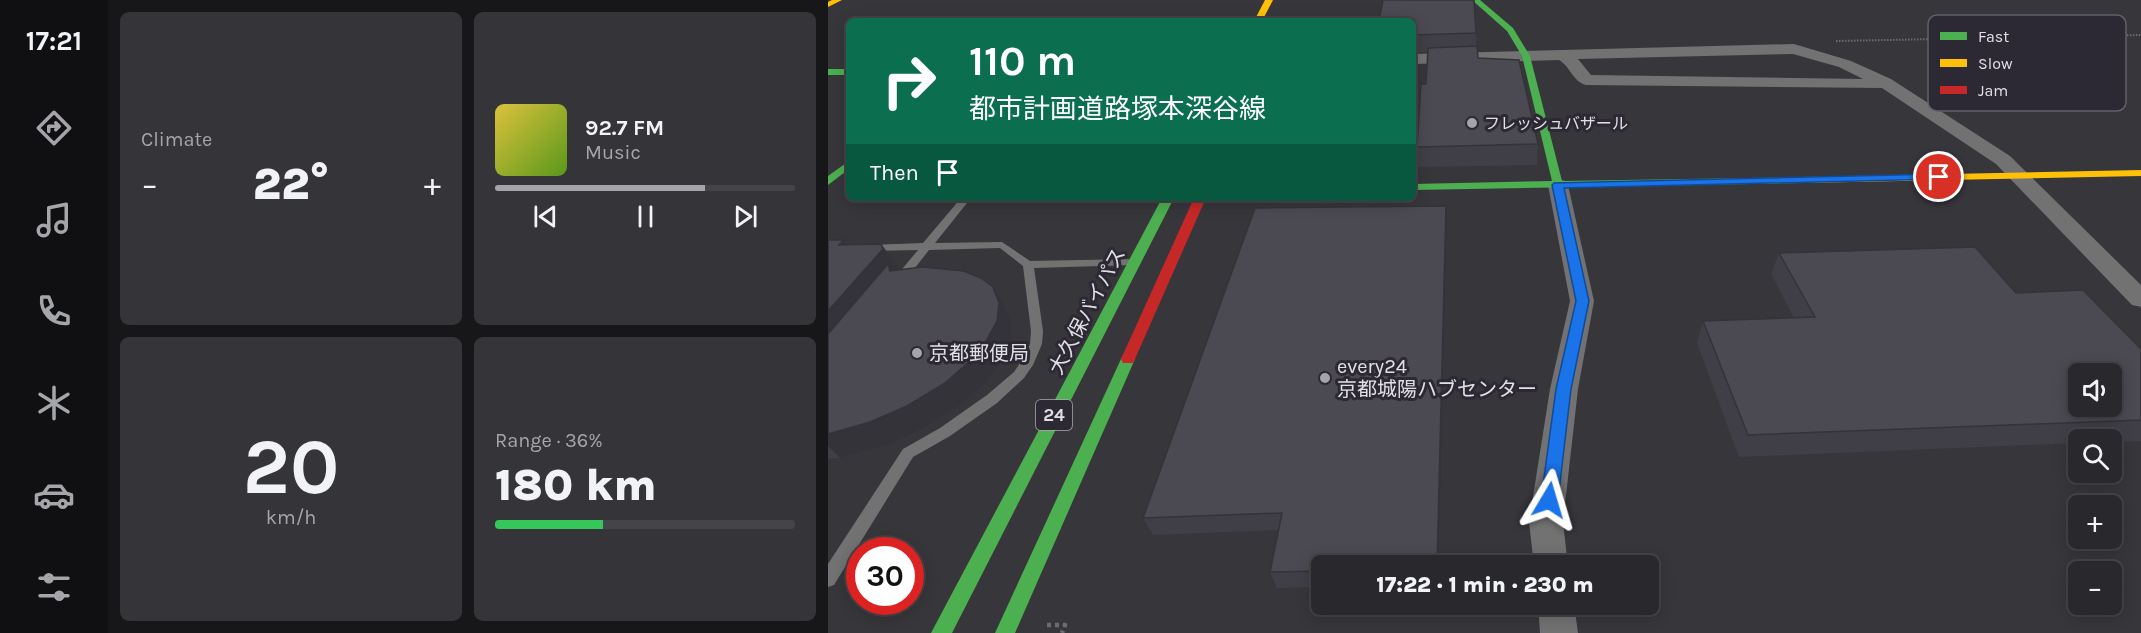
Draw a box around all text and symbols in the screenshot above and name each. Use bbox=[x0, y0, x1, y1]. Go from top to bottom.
legend bbox=[1928, 15, 2126, 111]
text: 17:21 bbox=[26, 25, 82, 57]
text: Fast bbox=[1978, 27, 2009, 46]
text: 110 m bbox=[969, 36, 1076, 86]
icon: right bbox=[870, 42, 948, 120]
text: Slow bbox=[1978, 54, 2013, 73]
text: Jam bbox=[1978, 81, 2008, 100]
text: 都市計画道路塚本深谷線 bbox=[969, 93, 1266, 125]
icon: directions bbox=[33, 107, 75, 149]
place label: フレッシュバザール bbox=[1484, 114, 1628, 133]
text: 92.7 FM bbox=[585, 115, 664, 141]
marker: フレッシュバザール bbox=[1465, 116, 1479, 130]
text: Climate bbox=[141, 128, 212, 151]
text: Music bbox=[585, 141, 641, 164]
pin bbox=[1913, 151, 1964, 202]
icon: arrive bbox=[931, 156, 964, 189]
text: 22° bbox=[253, 158, 329, 210]
text: Then bbox=[870, 160, 919, 186]
icon: arrive bbox=[1922, 160, 1955, 193]
text: − bbox=[141, 165, 158, 203]
text: + bbox=[424, 165, 441, 203]
icon: music bbox=[33, 199, 75, 241]
icon: previous bbox=[529, 200, 562, 233]
icon: pause bbox=[629, 200, 662, 233]
icon: next bbox=[729, 200, 762, 233]
street label: 大久保バイパス bbox=[1045, 244, 1130, 378]
icon: phone bbox=[33, 290, 75, 332]
place label: 京都郵便局 bbox=[929, 342, 1029, 365]
marker: 京都郵便局 bbox=[910, 346, 924, 360]
place label: every24 京都城陽ハブセンター bbox=[1337, 355, 1537, 401]
map controls bbox=[2068, 363, 2122, 615]
button: sound bbox=[2068, 363, 2122, 417]
marker: every24 京都城陽ハブセンター bbox=[1318, 371, 1332, 385]
icon: climate bbox=[33, 382, 75, 424]
road number: 24 bbox=[1036, 400, 1072, 430]
text: 20 bbox=[243, 421, 339, 513]
text: Range · 36% bbox=[495, 429, 603, 452]
button: search bbox=[2068, 429, 2122, 483]
text: 180 km bbox=[495, 459, 657, 511]
position arrow bbox=[1517, 468, 1581, 532]
icon: car bbox=[33, 474, 75, 516]
button: + bbox=[2068, 495, 2122, 549]
text: km/h bbox=[266, 506, 316, 529]
speed limit sign: 30 bbox=[846, 537, 924, 615]
button: − bbox=[2068, 561, 2122, 615]
icon: filters bbox=[33, 566, 75, 608]
text: 17:22 · 1 min · 230 m bbox=[1376, 572, 1594, 598]

